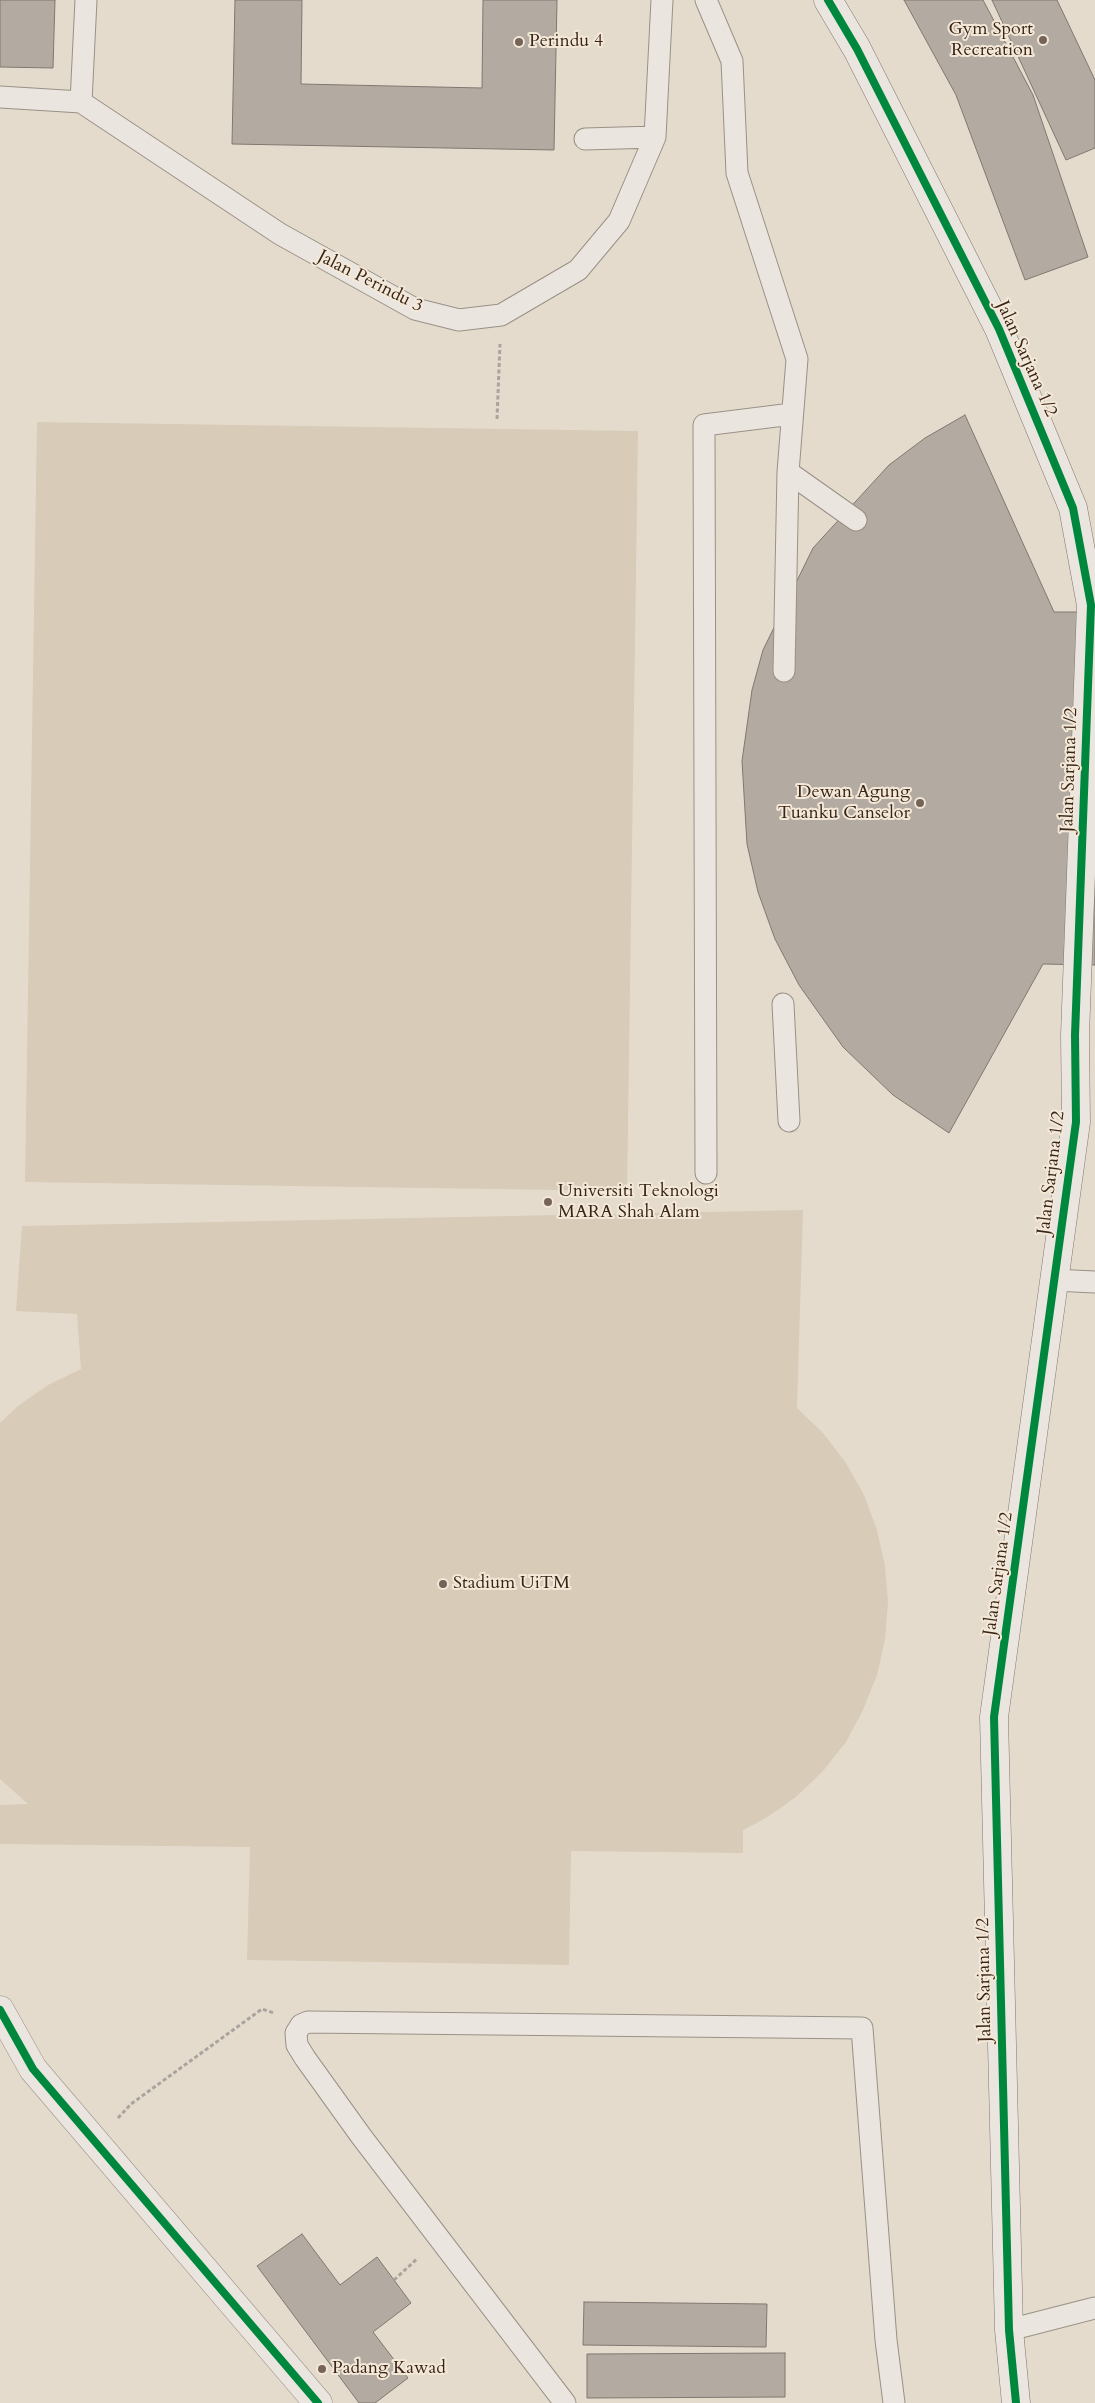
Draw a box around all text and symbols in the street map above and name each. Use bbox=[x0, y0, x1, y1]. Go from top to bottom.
place label: Gym Sport Recreation bbox=[949, 19, 1033, 62]
place label: Perindu 4 bbox=[529, 31, 603, 53]
marker: Gym Sport Recreation bbox=[1037, 34, 1049, 46]
marker: Perindu 4 bbox=[513, 36, 525, 48]
street label: Jalan Perindu 3 bbox=[314, 246, 426, 318]
street label: Jalan Sarjana 1/2 bbox=[991, 298, 1061, 420]
street label: Jalan Sarjana 1/2 bbox=[1057, 707, 1083, 833]
place label: Dewan Agung Tuanku Canselor bbox=[778, 782, 910, 824]
marker: Dewan Agung Tuanku Canselor bbox=[914, 797, 926, 809]
street label: Jalan Sarjana 1/2 bbox=[1034, 1110, 1070, 1236]
place label: Universiti Teknologi MARA Shah Alam bbox=[558, 1181, 719, 1224]
marker: Universiti Teknologi MARA Shah Alam bbox=[542, 1196, 554, 1208]
street label: Jalan Sarjana 1/2 bbox=[980, 1511, 1018, 1637]
place label: Stadium UiTM bbox=[453, 1573, 570, 1595]
marker: Stadium UiTM bbox=[437, 1578, 449, 1590]
street label: Jalan Sarjana 1/2 bbox=[973, 1918, 997, 2042]
place label: Padang Kawad bbox=[332, 2358, 446, 2380]
marker: Padang Kawad bbox=[316, 2363, 328, 2375]

